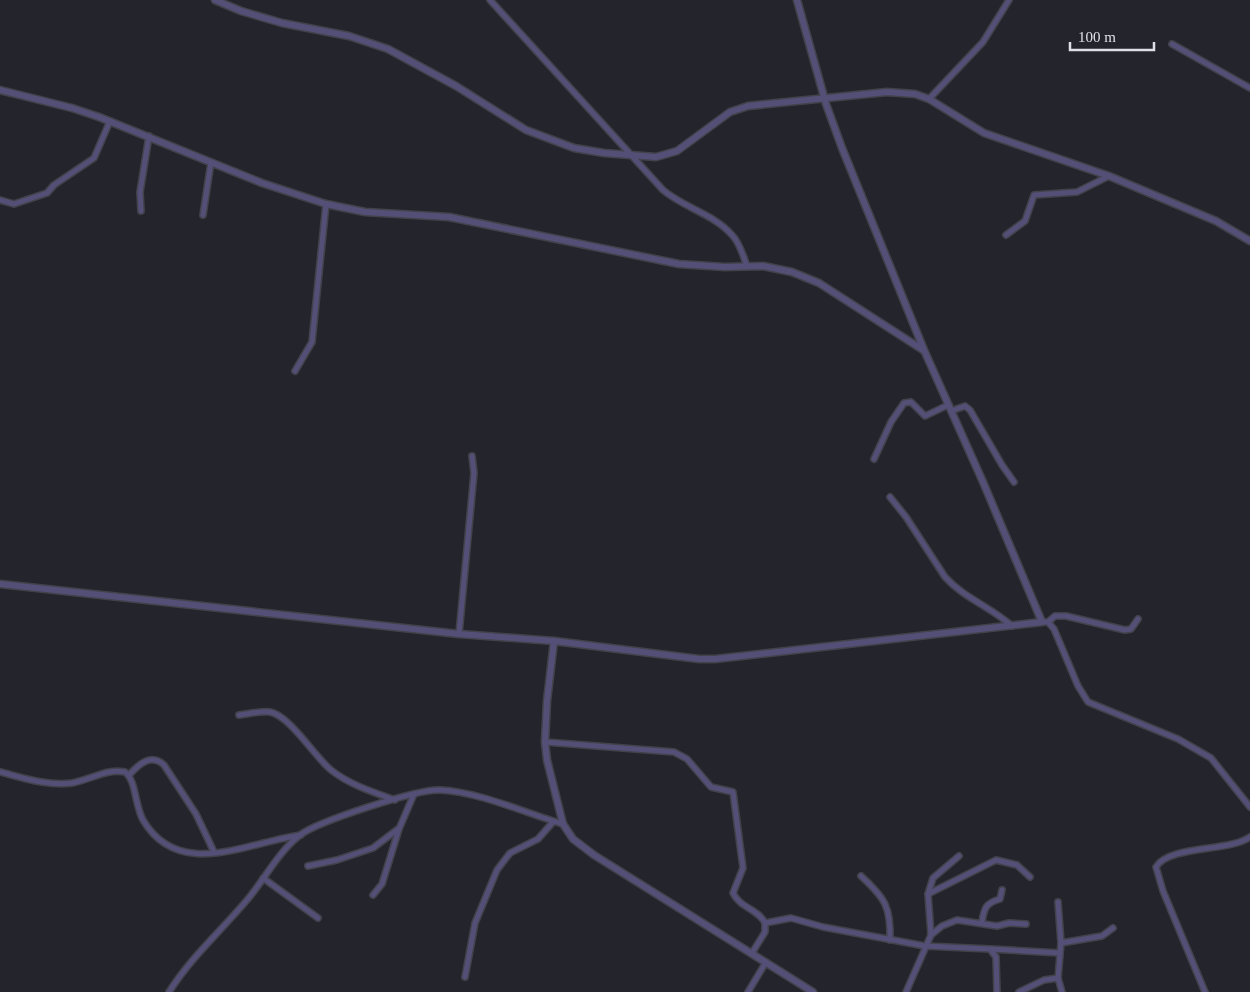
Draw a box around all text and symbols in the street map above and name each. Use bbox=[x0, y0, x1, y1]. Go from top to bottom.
scale bar bbox=[1070, 20, 1154, 52]
text: 100 m bbox=[1078, 29, 1116, 45]

